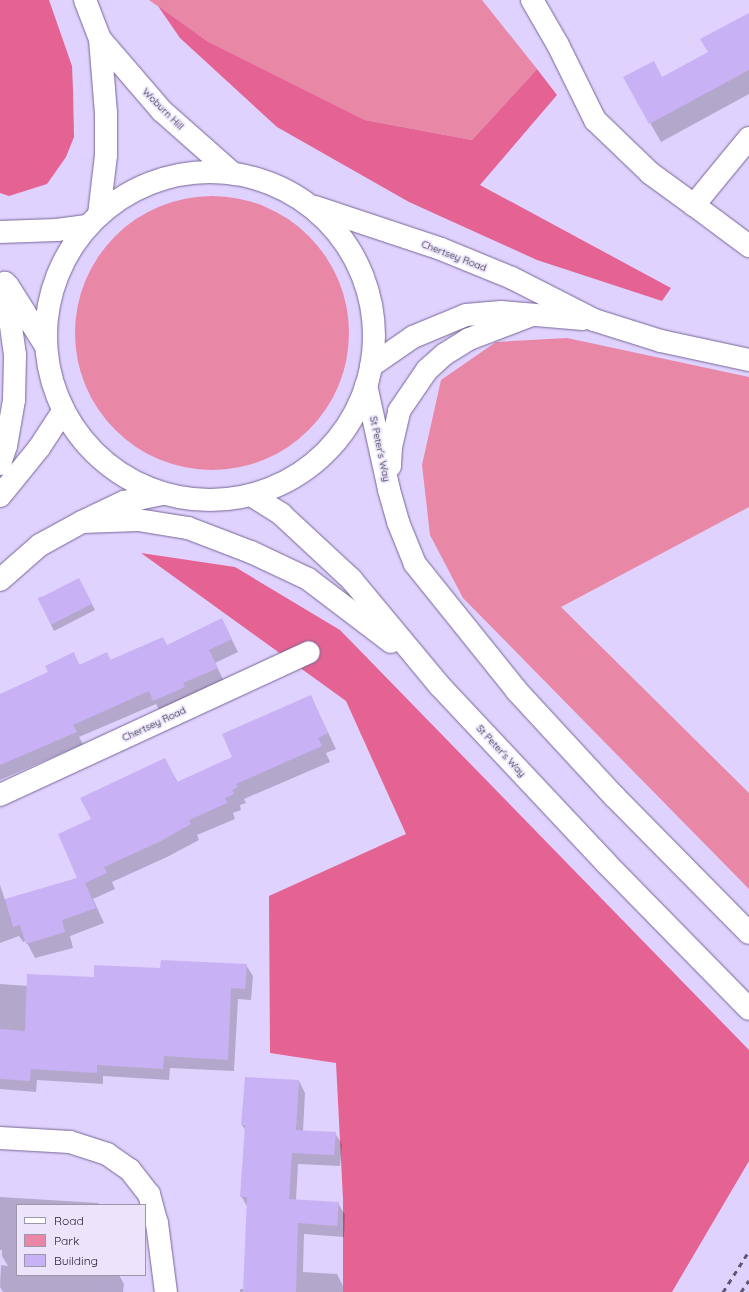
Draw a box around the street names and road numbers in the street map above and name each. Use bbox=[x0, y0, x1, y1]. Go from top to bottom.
street label: Woburn Hill bbox=[140, 86, 186, 132]
street label: Chertsey Road bbox=[420, 238, 488, 274]
street label: St Peter's Way bbox=[367, 415, 393, 483]
street label: Chertsey Road bbox=[120, 704, 188, 744]
street label: St Peter's Way bbox=[474, 722, 528, 780]

